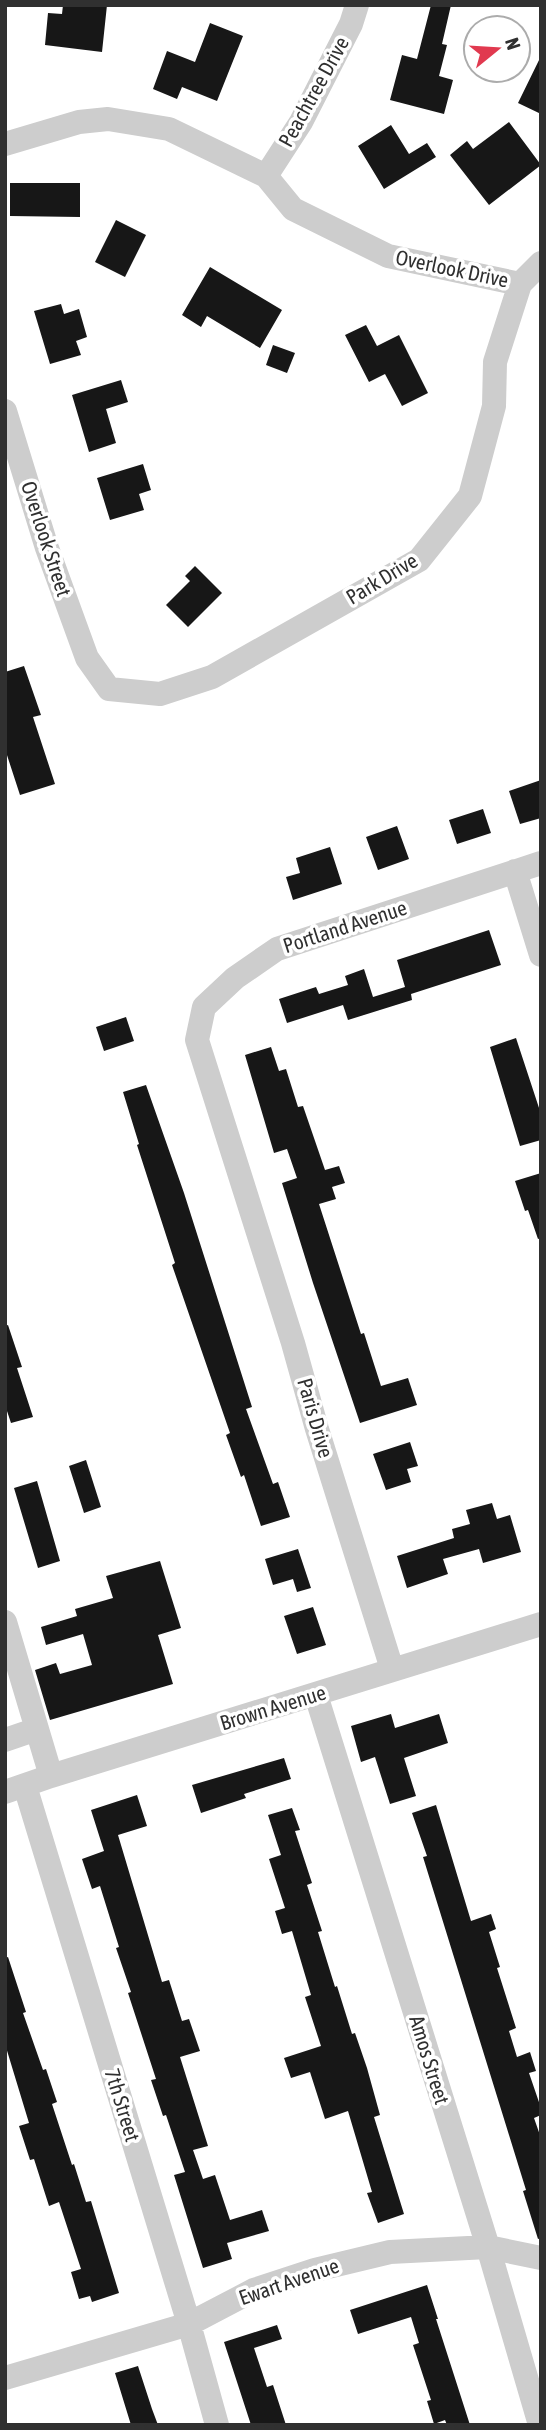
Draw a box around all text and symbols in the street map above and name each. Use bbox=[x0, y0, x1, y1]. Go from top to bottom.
north arrow bbox=[462, 14, 532, 84]
street label: Peachtree Drive bbox=[273, 32, 353, 151]
text: N bbox=[501, 35, 525, 52]
street label: Overlook Drive bbox=[394, 244, 511, 292]
street label: Overlook Street bbox=[17, 478, 77, 599]
street label: Park Drive bbox=[342, 548, 421, 609]
street label: Portland Avenue bbox=[280, 895, 409, 957]
street label: Paris Drive bbox=[293, 1375, 339, 1460]
street label: Brown Avenue bbox=[217, 1680, 329, 1735]
street label: Amos Street bbox=[405, 2012, 455, 2107]
street label: 7th Street bbox=[101, 2065, 145, 2144]
street label: Ewart Avenue bbox=[236, 2253, 342, 2309]

